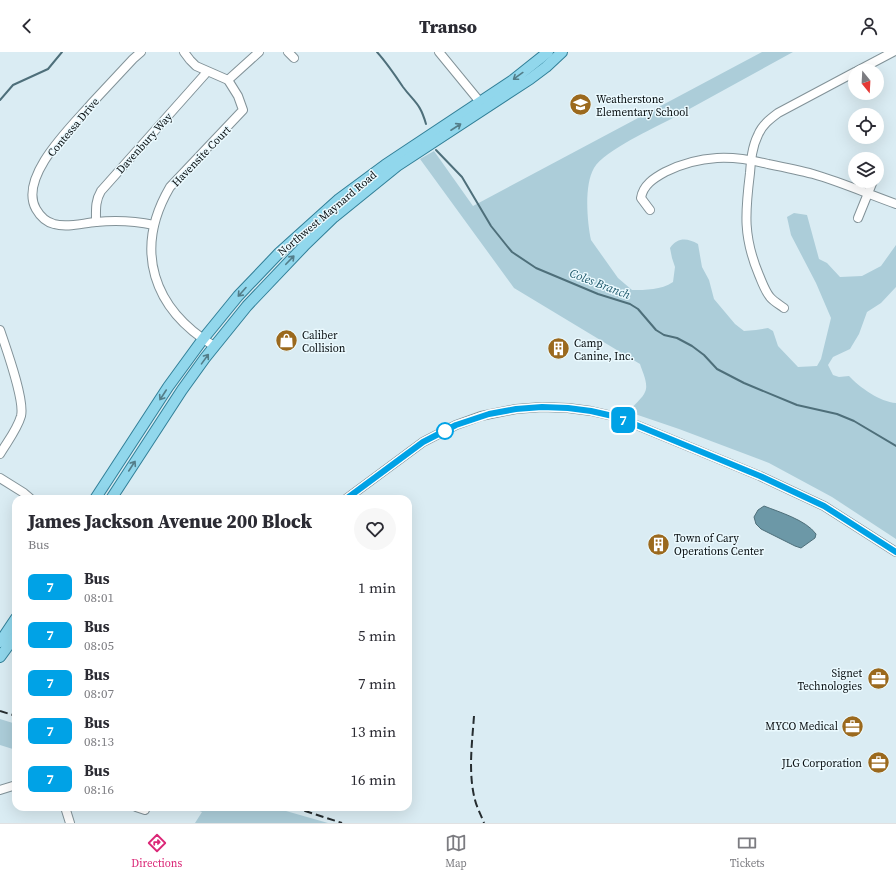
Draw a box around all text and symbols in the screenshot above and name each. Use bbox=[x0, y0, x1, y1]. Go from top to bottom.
text: Transo bbox=[419, 14, 477, 39]
icon: back bbox=[16, 15, 38, 37]
icon: person bbox=[858, 15, 880, 37]
north arrow bbox=[848, 64, 884, 100]
map controls bbox=[848, 64, 884, 188]
one-way arrow bbox=[512, 72, 523, 81]
school or university icon: Weatherstone Elementary School bbox=[567, 92, 593, 118]
place label: Weatherstone Elementary School bbox=[596, 92, 688, 120]
street label: Contessa Drive bbox=[44, 94, 103, 160]
button: locate bbox=[848, 108, 884, 144]
street label: Davenbury Way bbox=[113, 109, 176, 177]
street label: Havensite Court bbox=[169, 122, 234, 190]
one-way arrow bbox=[450, 123, 461, 131]
button: layers bbox=[848, 152, 884, 188]
street label: Northwest Maynard Road bbox=[275, 167, 380, 259]
one-way arrow bbox=[285, 255, 295, 265]
water label: Coles Branch bbox=[567, 265, 633, 303]
one-way arrow bbox=[238, 287, 247, 297]
shop icon: Caliber Collision bbox=[273, 328, 299, 354]
place label: Caliber Collision bbox=[302, 328, 346, 356]
building icon: Camp Canine, Inc. bbox=[546, 336, 572, 362]
place label: Camp Canine, Inc. bbox=[574, 336, 634, 364]
one-way arrow bbox=[201, 353, 209, 364]
one-way arrow bbox=[159, 389, 167, 401]
line badge: 7 bbox=[610, 407, 636, 433]
text: 7 bbox=[619, 410, 627, 430]
unlabelled marker bbox=[436, 422, 454, 440]
one-way arrow bbox=[128, 461, 136, 472]
text: James Jackson Avenue 200 Block bbox=[28, 508, 312, 534]
button: heart bbox=[354, 508, 396, 550]
building icon: Town of Cary Operations Center bbox=[645, 531, 671, 557]
place label: Town of Cary Operations Center bbox=[674, 531, 764, 559]
text: Bus bbox=[28, 536, 49, 553]
text: Bus bbox=[84, 568, 110, 589]
text: 7 bbox=[46, 577, 54, 597]
text: 1 min bbox=[358, 577, 396, 598]
text: 08:01 bbox=[84, 589, 114, 606]
text: Bus bbox=[84, 616, 110, 637]
text: 7 bbox=[46, 625, 54, 645]
text: 5 min bbox=[358, 625, 396, 646]
text: 08:05 bbox=[84, 637, 114, 654]
text: Bus bbox=[84, 664, 110, 685]
place label: Signet Technologies bbox=[797, 666, 862, 694]
office icon: Signet Technologies bbox=[865, 666, 891, 692]
text: 7 bbox=[46, 673, 54, 693]
text: 7 min bbox=[358, 673, 396, 694]
text: 08:07 bbox=[84, 685, 114, 702]
text: Bus bbox=[84, 712, 110, 733]
office icon: MYCO Medical bbox=[840, 713, 866, 739]
place label: MYCO Medical bbox=[765, 719, 838, 734]
text: 7 bbox=[46, 721, 54, 741]
text: 13 min bbox=[350, 721, 396, 742]
text: 08:13 bbox=[84, 733, 114, 750]
office icon: JLG Corporation bbox=[865, 750, 891, 776]
place label: JLG Corporation bbox=[781, 756, 862, 771]
text: Bus bbox=[84, 760, 110, 781]
text: 7 bbox=[46, 769, 54, 789]
text: 16 min bbox=[350, 769, 396, 790]
text: 08:16 bbox=[84, 781, 114, 798]
tab: Directions bbox=[131, 832, 182, 871]
tab: Map bbox=[445, 832, 467, 871]
tab: Tickets bbox=[730, 832, 765, 871]

